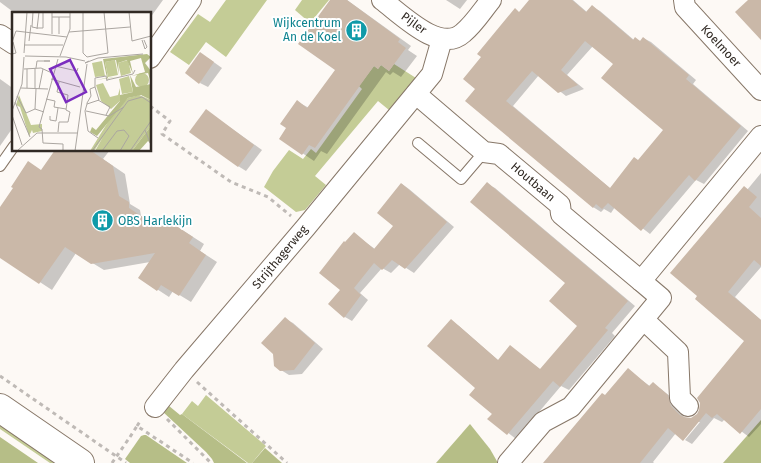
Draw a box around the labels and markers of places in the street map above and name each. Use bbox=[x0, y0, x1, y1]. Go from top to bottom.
place label: Wijkcentrum An de Koel bbox=[273, 16, 341, 44]
building icon: Wijkcentrum An de Koel bbox=[345, 18, 369, 42]
building icon: OBS Harlekijn bbox=[90, 209, 114, 233]
place label: OBS Harlekijn bbox=[118, 214, 192, 228]

